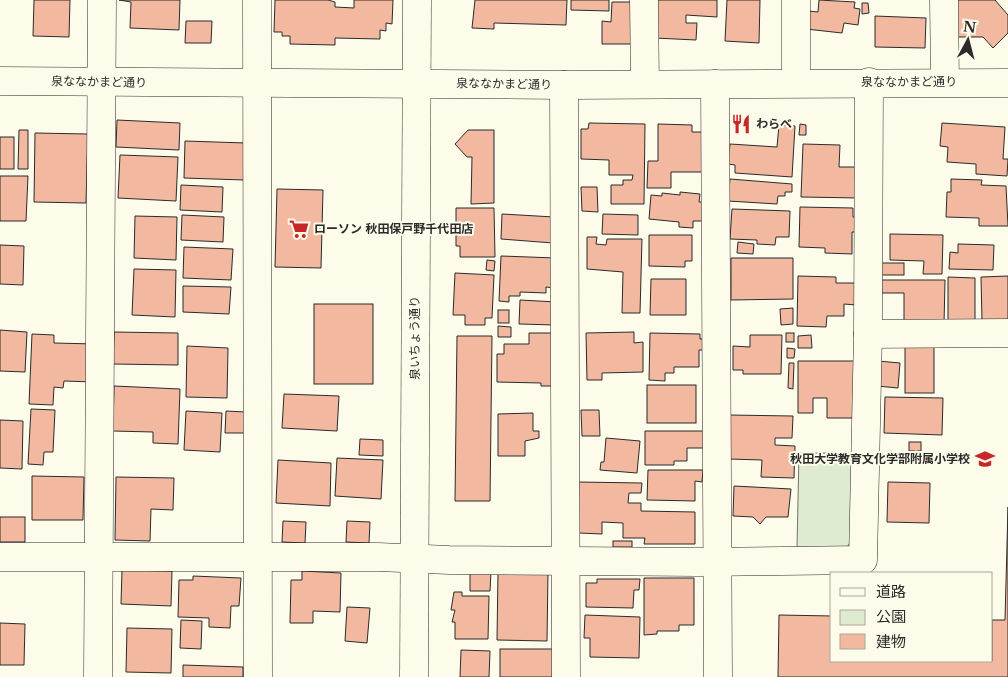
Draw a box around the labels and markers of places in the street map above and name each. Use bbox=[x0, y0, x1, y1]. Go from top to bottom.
restaurant icon: わらべ bbox=[730, 113, 752, 135]
place label: わらべ bbox=[756, 116, 792, 131]
supermarket icon: ローソン 秋田保戸野千代田店 bbox=[288, 218, 310, 240]
place label: ローソン 秋田保戸野千代田店 bbox=[314, 221, 473, 236]
school or university icon: 秋田大学教育文化学部附属小学校 bbox=[974, 448, 996, 470]
place label: 秋田大学教育文化学部附属小学校 bbox=[790, 451, 970, 466]

